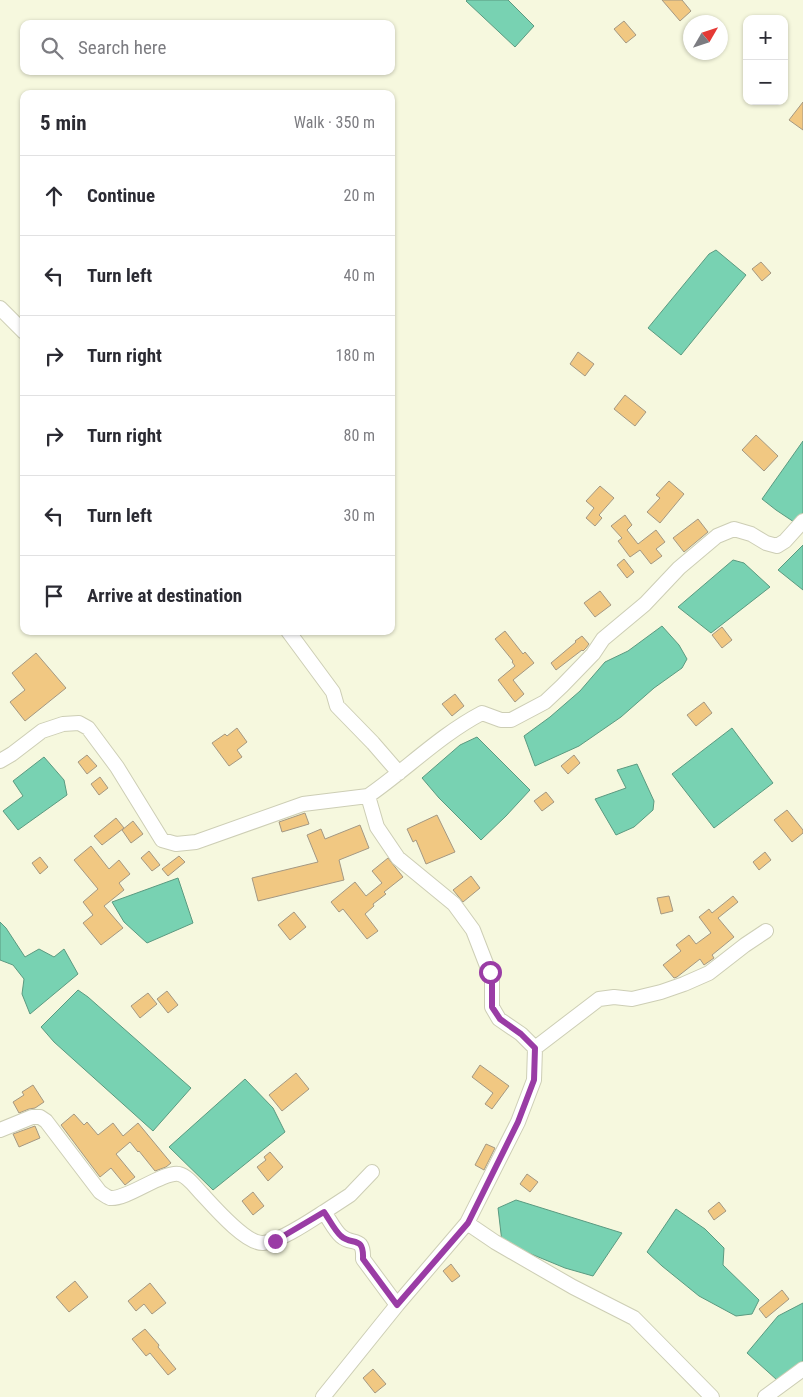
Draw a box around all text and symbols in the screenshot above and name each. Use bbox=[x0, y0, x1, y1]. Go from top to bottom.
north arrow bbox=[683, 15, 728, 60]
map controls bbox=[743, 15, 788, 105]
button: + bbox=[743, 15, 788, 60]
search box bbox=[20, 20, 395, 75]
icon: search bbox=[38, 34, 66, 62]
text: Search here bbox=[78, 36, 166, 59]
button: − bbox=[743, 60, 788, 105]
text: 5 min bbox=[40, 111, 87, 135]
text: Walk · 350 m bbox=[294, 113, 375, 132]
icon: ahead bbox=[40, 182, 68, 210]
text: Continue bbox=[87, 184, 155, 207]
text: 20 m bbox=[343, 186, 375, 205]
icon: left bbox=[40, 262, 68, 290]
text: Turn left bbox=[87, 264, 152, 287]
text: 40 m bbox=[343, 266, 375, 285]
icon: right bbox=[40, 342, 68, 370]
text: Turn right bbox=[87, 344, 162, 367]
text: 180 m bbox=[336, 346, 375, 365]
icon: right bbox=[40, 422, 68, 450]
text: Turn right bbox=[87, 424, 162, 447]
text: 80 m bbox=[343, 426, 375, 445]
icon: left bbox=[40, 502, 68, 530]
text: Turn left bbox=[87, 504, 152, 527]
text: 30 m bbox=[343, 506, 375, 525]
icon: arrive bbox=[40, 582, 68, 610]
text: Arrive at destination bbox=[87, 584, 242, 607]
route start bbox=[479, 961, 502, 984]
route end bbox=[264, 1230, 287, 1253]

